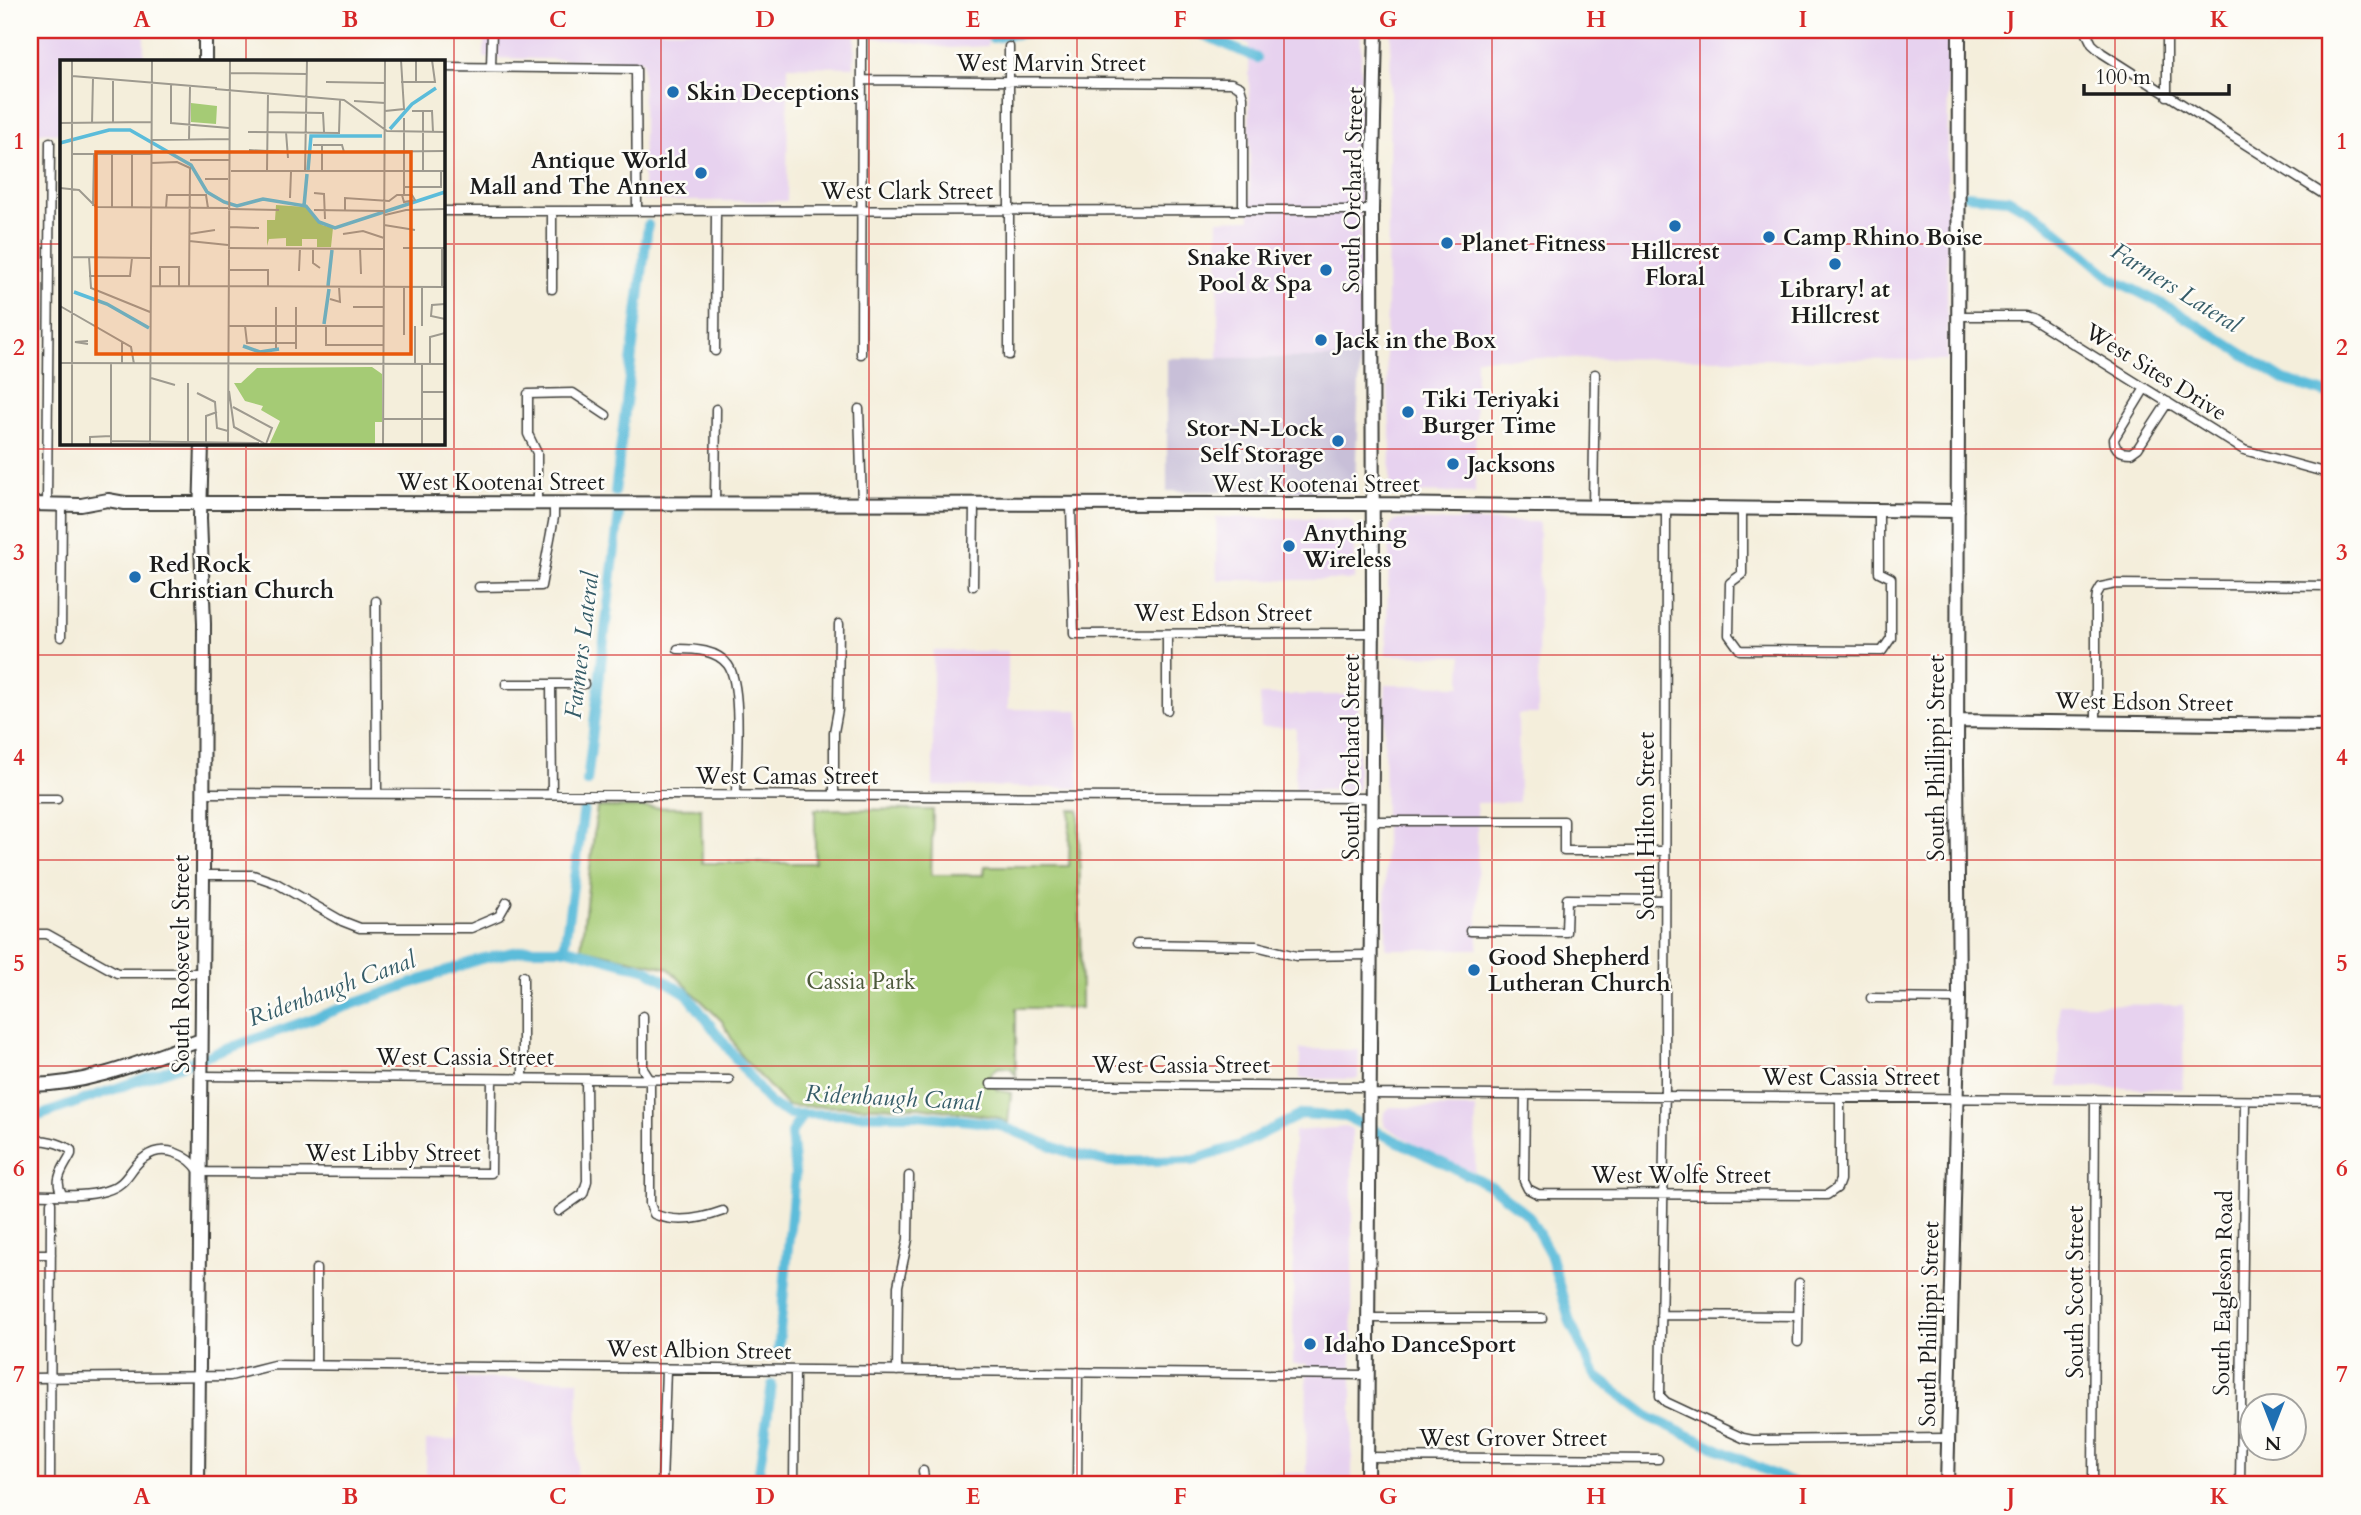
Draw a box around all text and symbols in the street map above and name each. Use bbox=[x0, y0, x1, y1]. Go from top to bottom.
text: A bbox=[133, 4, 151, 35]
text: B bbox=[342, 4, 358, 35]
text: C bbox=[549, 4, 567, 35]
text: D bbox=[755, 4, 775, 35]
text: E bbox=[966, 4, 980, 35]
text: F bbox=[1173, 4, 1187, 35]
text: G bbox=[1379, 4, 1398, 35]
text: H bbox=[1586, 4, 1606, 35]
text: I bbox=[1799, 4, 1807, 35]
text: J bbox=[2004, 4, 2015, 35]
text: K bbox=[2210, 4, 2229, 35]
street label: West Marvin Street bbox=[955, 48, 1146, 79]
scale bar bbox=[2084, 52, 2230, 96]
inset map bbox=[60, 60, 444, 444]
text: 100 m bbox=[2095, 63, 2151, 92]
place label: Skin Deceptions bbox=[687, 77, 859, 108]
marker: Skin Deceptions bbox=[665, 84, 681, 100]
street label: South Orchard Street bbox=[1336, 87, 1370, 293]
text: 1 bbox=[13, 126, 25, 157]
text: 1 bbox=[2336, 126, 2348, 157]
place label: Antique World Mall and The Annex bbox=[469, 145, 688, 202]
marker: Antique World Mall and The Annex bbox=[693, 165, 709, 181]
street label: West Clark Street bbox=[820, 176, 993, 207]
marker: Hillcrest Floral bbox=[1667, 218, 1683, 234]
place label: Camp Rhino Boise bbox=[1783, 222, 1983, 253]
place label: Planet Fitness bbox=[1461, 228, 1606, 259]
marker: Camp Rhino Boise bbox=[1761, 229, 1777, 245]
marker: Planet Fitness bbox=[1439, 235, 1455, 251]
water label: Farmers Lateral bbox=[2105, 235, 2249, 342]
place label: Hillcrest Floral bbox=[1631, 236, 1719, 293]
place label: Snake River Pool & Spa bbox=[1188, 242, 1313, 299]
marker: Library! at Hillcrest bbox=[1827, 256, 1843, 272]
marker: Snake River Pool & Spa bbox=[1318, 262, 1334, 278]
place label: Library! at Hillcrest bbox=[1780, 274, 1890, 331]
street label: West Sites Drive bbox=[2078, 315, 2233, 428]
place label: Jack in the Box bbox=[1332, 325, 1497, 356]
text: 2 bbox=[13, 332, 25, 363]
marker: Jack in the Box bbox=[1313, 332, 1329, 348]
text: 2 bbox=[2336, 332, 2348, 363]
place label: Tiki Teriyaki Burger Time bbox=[1422, 384, 1560, 441]
marker: Tiki Teriyaki Burger Time bbox=[1400, 404, 1416, 420]
place label: Stor-N-Lock Self Storage bbox=[1187, 413, 1325, 470]
marker: Stor-N-Lock Self Storage bbox=[1330, 433, 1346, 449]
place label: Jacksons bbox=[1464, 449, 1555, 480]
marker: Jacksons bbox=[1445, 456, 1461, 472]
street label: West Kootenai Street bbox=[396, 467, 605, 498]
street label: West Kootenai Street bbox=[1211, 469, 1420, 500]
place label: Anything Wireless bbox=[1302, 518, 1407, 575]
text: 3 bbox=[13, 537, 25, 568]
text: 3 bbox=[2336, 537, 2348, 568]
marker: Anything Wireless bbox=[1281, 538, 1297, 554]
place label: Red Rock Christian Church bbox=[149, 549, 334, 606]
water label: Farmers Lateral bbox=[557, 568, 608, 720]
marker: Red Rock Christian Church bbox=[127, 569, 143, 585]
street label: West Edson Street bbox=[1133, 598, 1312, 629]
street label: South Orchard Street bbox=[1336, 654, 1367, 860]
street label: South Phillippi Street bbox=[1921, 655, 1952, 861]
street label: West Edson Street bbox=[2054, 685, 2233, 719]
street label: South Hilton Street bbox=[1631, 732, 1662, 920]
text: 4 bbox=[13, 742, 25, 773]
text: 4 bbox=[2336, 742, 2348, 773]
street label: West Camas Street bbox=[694, 761, 879, 792]
street label: South Roosevelt Street bbox=[166, 855, 197, 1073]
place label: Good Shepherd Lutheran Church bbox=[1488, 942, 1671, 999]
water label: Ridenbaugh Canal bbox=[244, 943, 422, 1035]
text: 5 bbox=[13, 948, 25, 979]
text: 5 bbox=[2336, 948, 2348, 979]
marker: Good Shepherd Lutheran Church bbox=[1466, 962, 1482, 978]
park label: Cassia Park bbox=[806, 966, 917, 997]
street label: West Cassia Street bbox=[375, 1042, 554, 1073]
street label: West Cassia Street bbox=[1091, 1050, 1270, 1081]
street label: West Cassia Street bbox=[1761, 1062, 1940, 1093]
water label: Ridenbaugh Canal bbox=[804, 1077, 983, 1119]
street label: West Libby Street bbox=[304, 1138, 481, 1169]
text: 6 bbox=[13, 1153, 25, 1184]
text: 6 bbox=[2336, 1153, 2348, 1184]
street label: West Wolfe Street bbox=[1590, 1160, 1771, 1191]
street label: South Eagleson Road bbox=[2206, 1189, 2240, 1396]
street label: South Scott Street bbox=[2060, 1205, 2091, 1379]
street label: South Phillippi Street bbox=[1912, 1221, 1946, 1427]
place label: Idaho DanceSport bbox=[1324, 1329, 1516, 1360]
street label: West Albion Street bbox=[605, 1333, 792, 1367]
marker: Idaho DanceSport bbox=[1302, 1336, 1318, 1352]
text: 7 bbox=[13, 1359, 25, 1390]
text: 7 bbox=[2336, 1359, 2348, 1390]
north arrow bbox=[2238, 1392, 2308, 1462]
street label: West Grover Street bbox=[1418, 1423, 1607, 1454]
text: N bbox=[2264, 1430, 2281, 1456]
text: A bbox=[133, 1481, 151, 1512]
text: B bbox=[342, 1481, 358, 1512]
text: C bbox=[549, 1481, 567, 1512]
text: D bbox=[755, 1481, 775, 1512]
text: E bbox=[966, 1481, 980, 1512]
text: F bbox=[1173, 1481, 1187, 1512]
text: G bbox=[1379, 1481, 1398, 1512]
text: H bbox=[1586, 1481, 1606, 1512]
text: I bbox=[1799, 1481, 1807, 1512]
text: J bbox=[2004, 1481, 2015, 1512]
text: K bbox=[2210, 1481, 2229, 1512]

